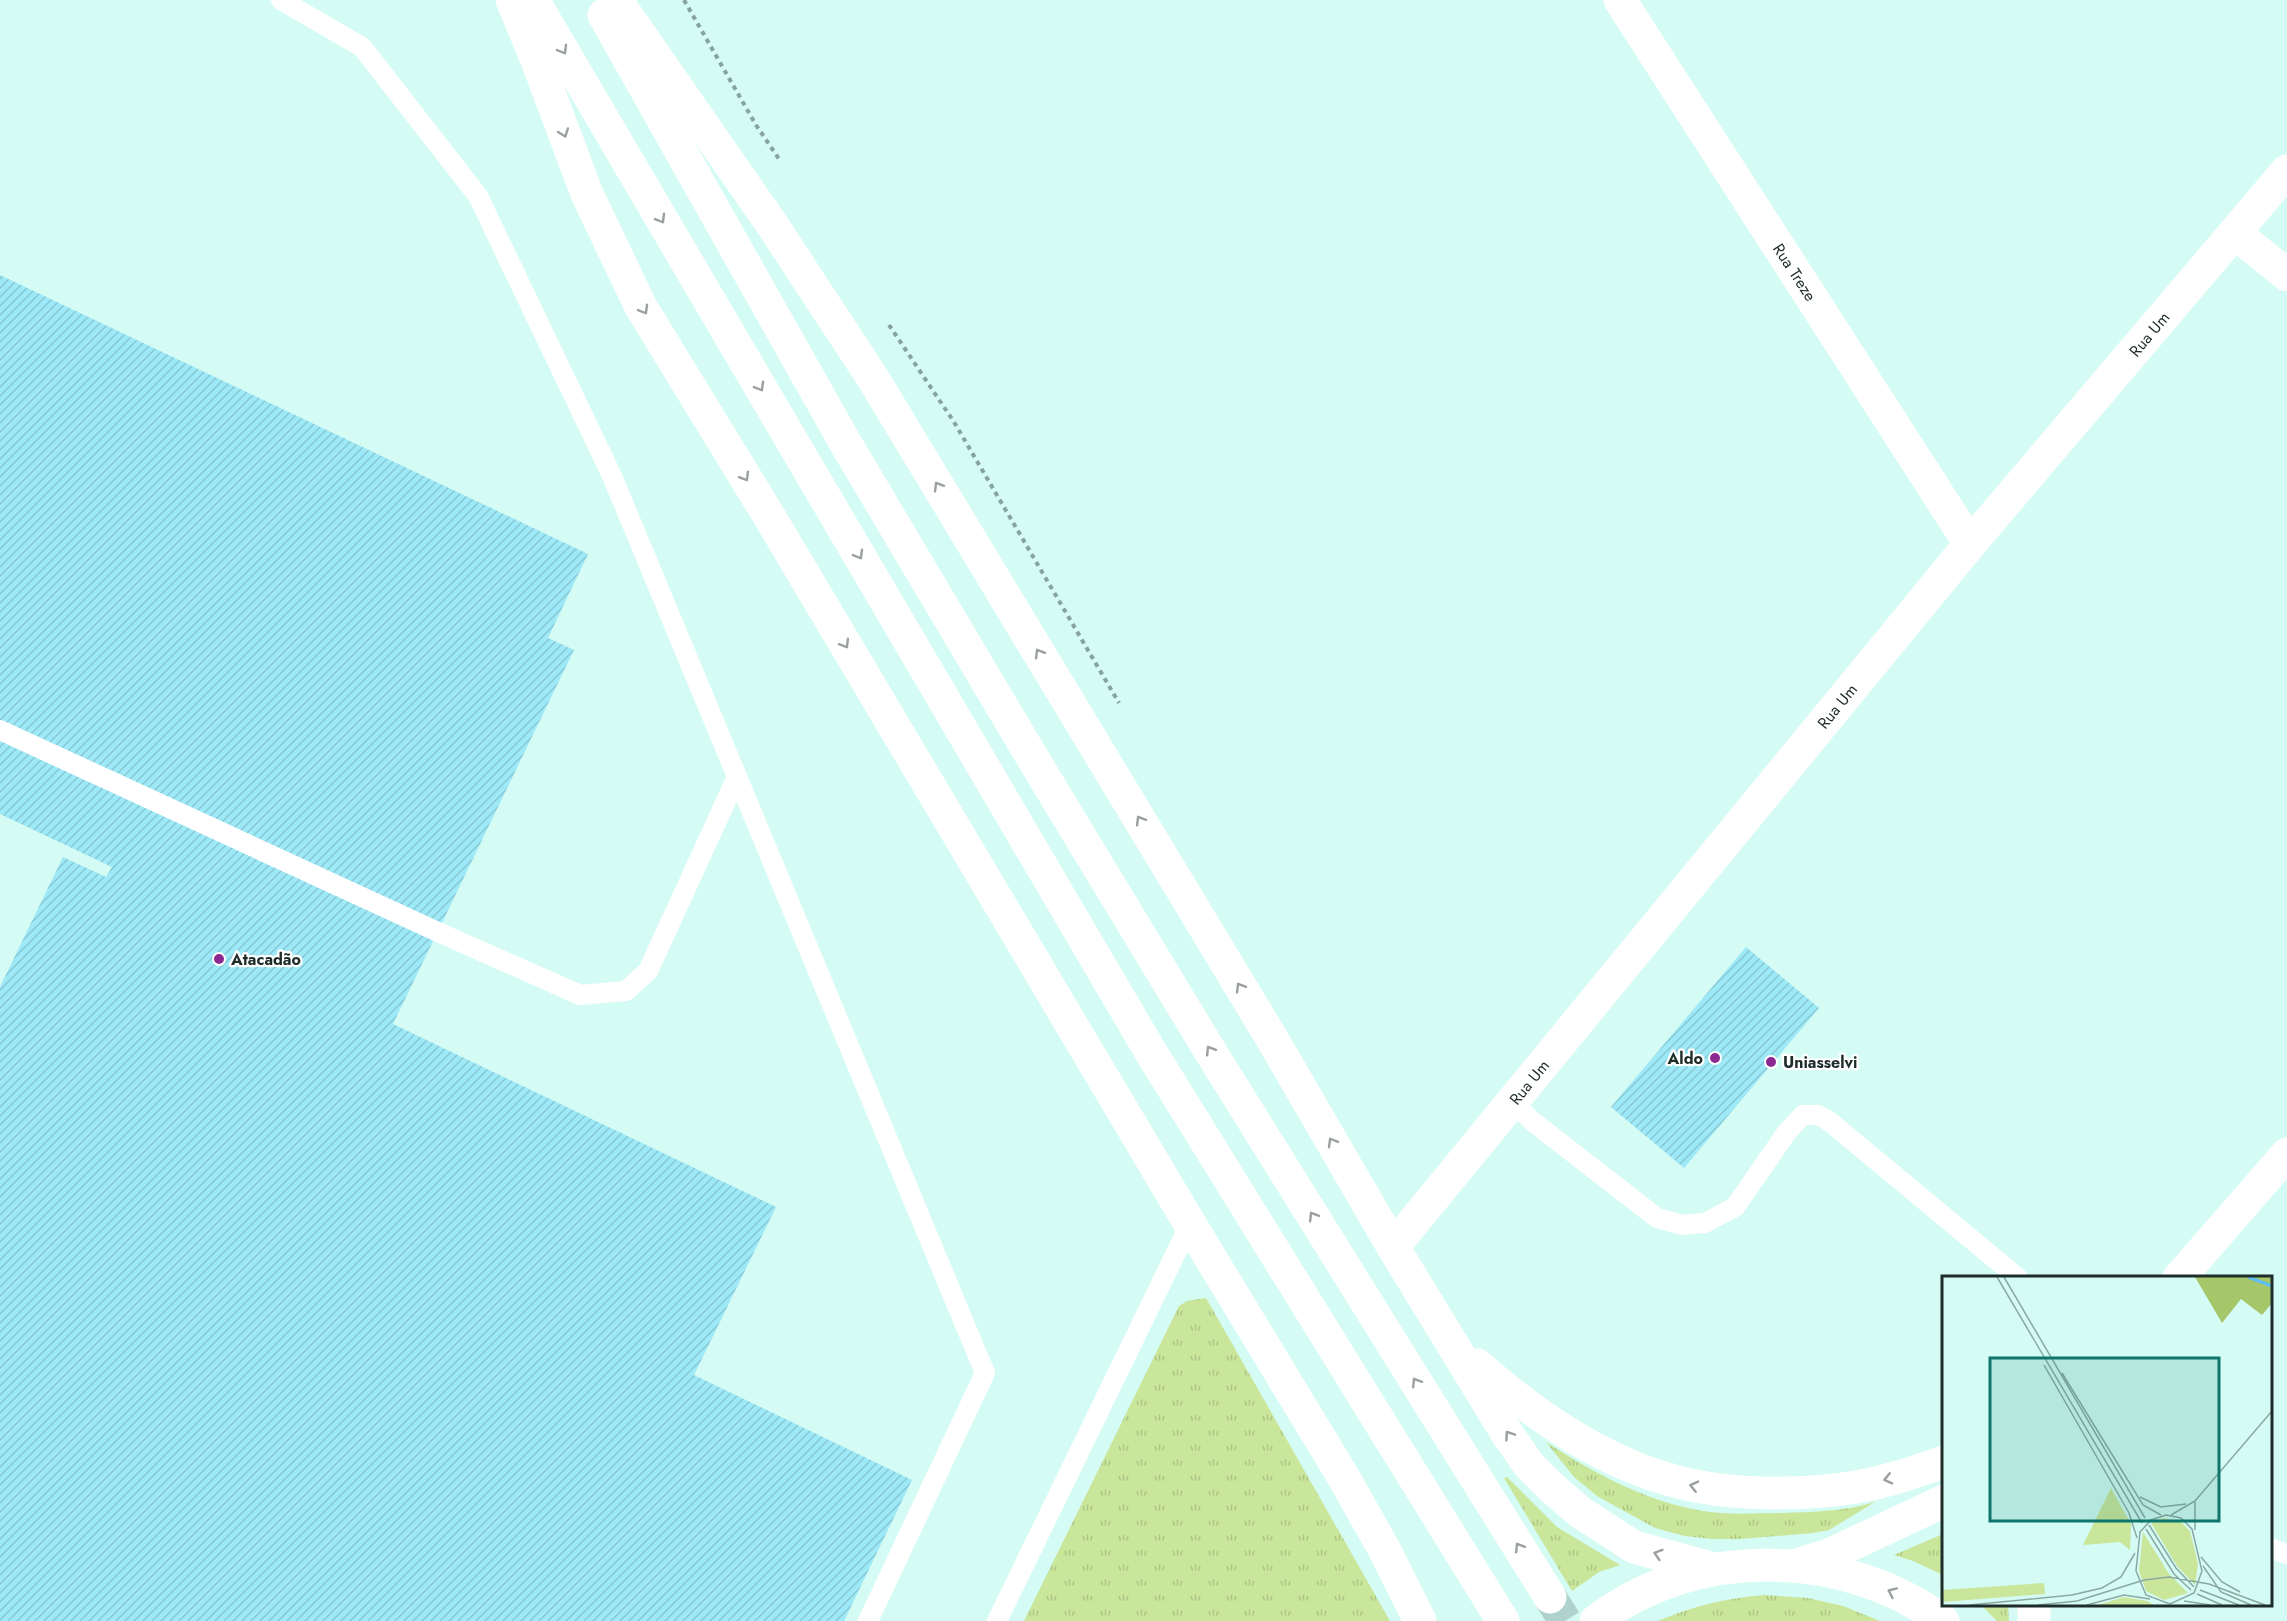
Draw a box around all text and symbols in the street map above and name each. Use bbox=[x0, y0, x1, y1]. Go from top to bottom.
one-way arrow bbox=[555, 44, 567, 54]
one-way arrow bbox=[557, 126, 569, 137]
one-way arrow bbox=[654, 213, 666, 223]
street label: Rua Treze bbox=[1767, 239, 1822, 306]
one-way arrow bbox=[637, 304, 648, 314]
street label: Rua Um bbox=[2124, 307, 2175, 362]
one-way arrow bbox=[753, 381, 764, 391]
one-way arrow bbox=[738, 471, 750, 481]
one-way arrow bbox=[934, 482, 945, 492]
one-way arrow bbox=[852, 549, 863, 559]
one-way arrow bbox=[838, 638, 850, 648]
one-way arrow bbox=[1034, 649, 1046, 659]
street label: Rua Um bbox=[1812, 679, 1863, 734]
one-way arrow bbox=[1135, 816, 1147, 826]
place label: Atacadão bbox=[230, 948, 301, 971]
marker: Atacadão bbox=[212, 952, 226, 966]
one-way arrow bbox=[1236, 983, 1248, 993]
one-way arrow bbox=[1206, 1046, 1218, 1056]
place label: Aldo bbox=[1667, 1047, 1703, 1070]
marker: Aldo bbox=[1708, 1051, 1722, 1065]
place label: Uniasselvi bbox=[1783, 1051, 1857, 1074]
street label: Rua Um bbox=[1504, 1055, 1555, 1110]
marker: Uniasselvi bbox=[1764, 1055, 1778, 1069]
one-way arrow bbox=[1328, 1138, 1339, 1148]
one-way arrow bbox=[1309, 1212, 1321, 1222]
inset map bbox=[1942, 1276, 2272, 1606]
one-way arrow bbox=[1413, 1377, 1424, 1388]
one-way arrow bbox=[1504, 1431, 1516, 1441]
one-way arrow bbox=[1883, 1472, 1893, 1485]
one-way arrow bbox=[1689, 1480, 1699, 1493]
one-way arrow bbox=[1515, 1543, 1527, 1553]
one-way arrow bbox=[1653, 1549, 1664, 1561]
one-way arrow bbox=[1888, 1587, 1899, 1599]

